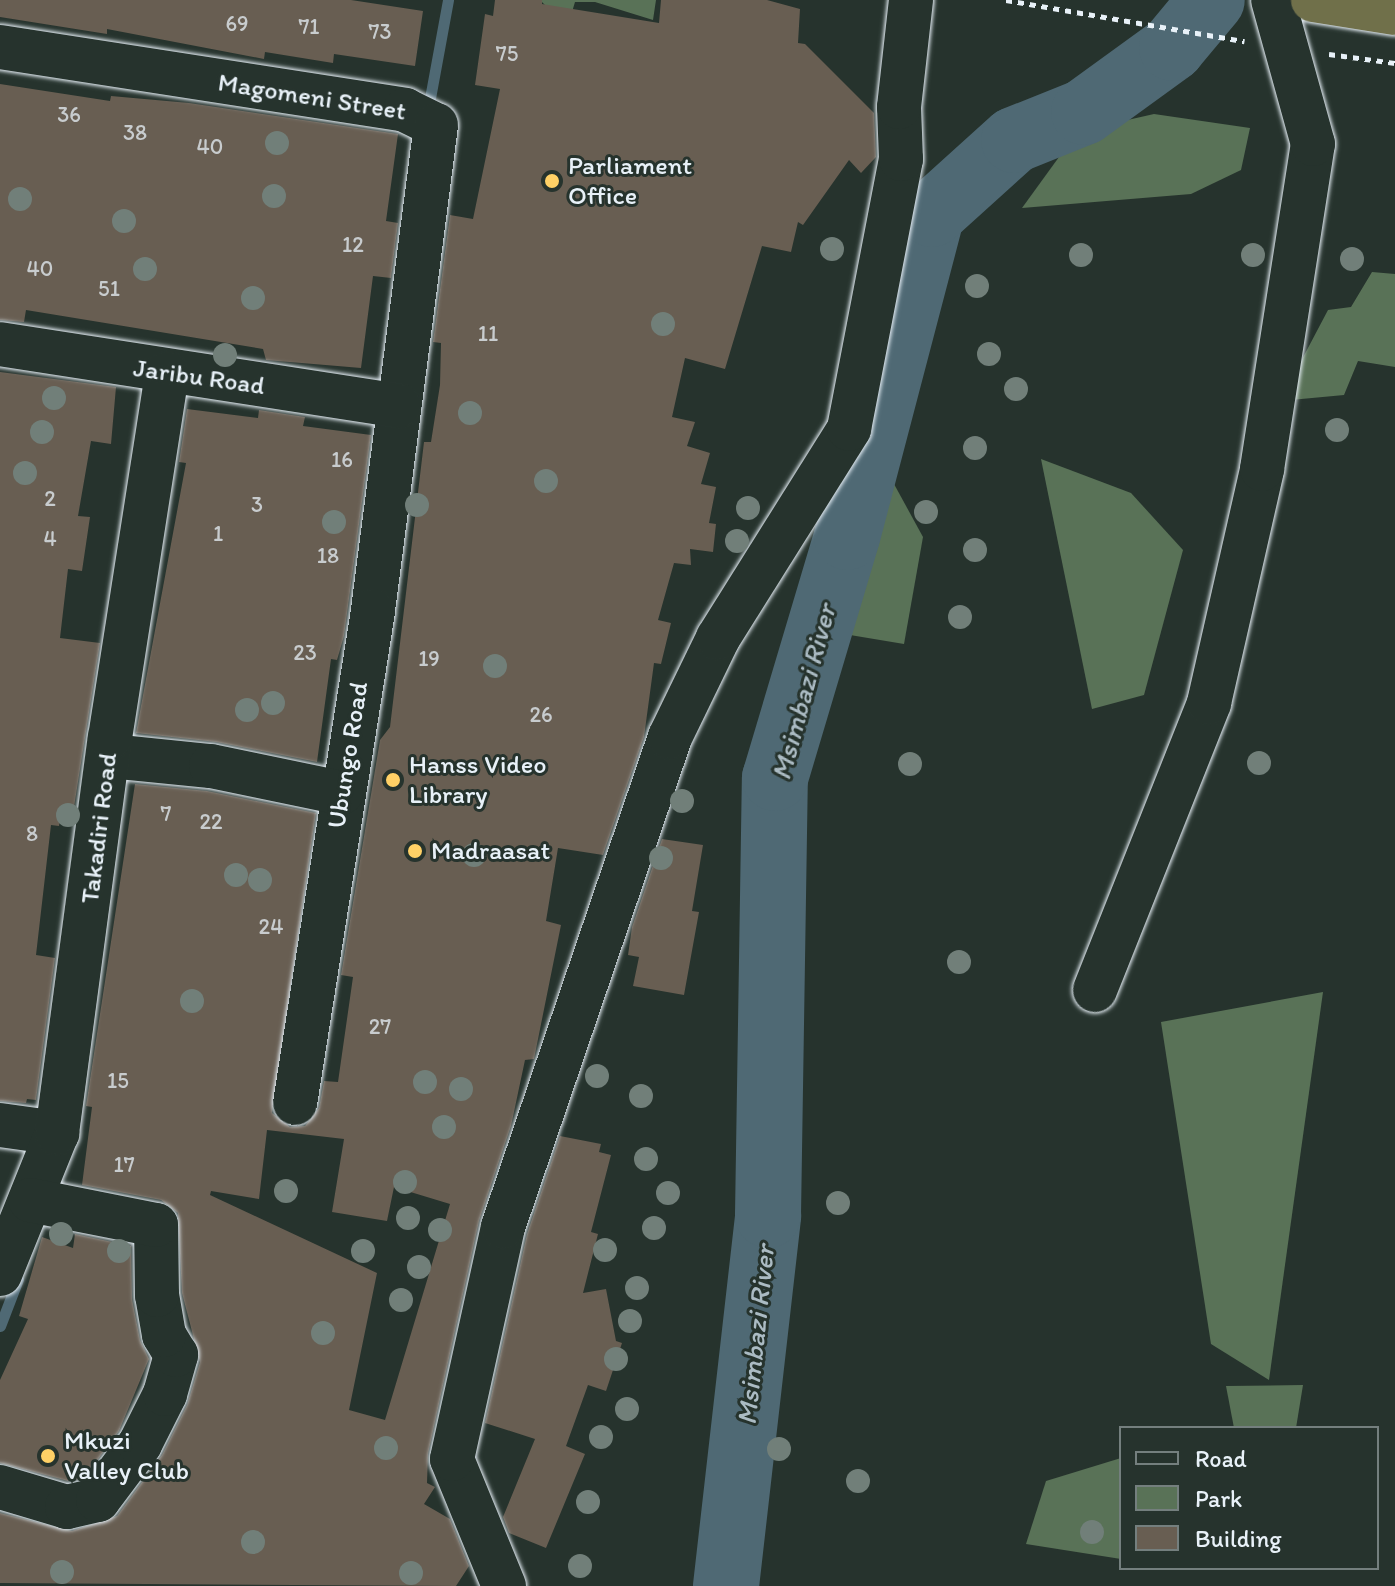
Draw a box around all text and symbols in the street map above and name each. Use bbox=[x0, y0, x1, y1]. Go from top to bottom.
house number: 69 bbox=[225, 11, 249, 37]
house number: 71 bbox=[298, 14, 320, 40]
house number: 73 bbox=[369, 19, 391, 45]
house number: 75 bbox=[496, 41, 518, 67]
street label: Magomeni Street bbox=[216, 67, 408, 127]
house number: 36 bbox=[57, 102, 81, 128]
house number: 38 bbox=[123, 120, 147, 146]
house number: 40 bbox=[197, 134, 223, 160]
place label: Parliament Office bbox=[568, 150, 692, 212]
marker: Parliament Office bbox=[543, 172, 561, 190]
house number: 12 bbox=[342, 232, 364, 258]
house number: 40 bbox=[27, 256, 53, 282]
house number: 51 bbox=[98, 276, 120, 302]
house number: 11 bbox=[478, 321, 498, 347]
street label: Jaribu Road bbox=[131, 352, 267, 402]
house number: 16 bbox=[331, 447, 353, 473]
house number: 2 bbox=[44, 486, 56, 512]
house number: 3 bbox=[251, 492, 263, 518]
house number: 1 bbox=[213, 521, 223, 547]
house number: 4 bbox=[43, 526, 57, 552]
house number: 18 bbox=[317, 543, 339, 569]
water label: Msimbazi River bbox=[763, 601, 843, 783]
house number: 23 bbox=[293, 640, 317, 666]
house number: 19 bbox=[418, 646, 440, 672]
street label: Ubungo Road bbox=[321, 680, 375, 830]
house number: 26 bbox=[529, 702, 553, 728]
place label: Hanss Video Library bbox=[409, 749, 546, 810]
street label: Takadiri Road bbox=[74, 751, 124, 905]
marker: Hanss Video Library bbox=[384, 771, 402, 789]
house number: 7 bbox=[161, 801, 171, 827]
house number: 22 bbox=[199, 809, 223, 835]
house number: 8 bbox=[26, 821, 38, 847]
place label: Madraasat bbox=[431, 835, 550, 867]
marker: Madraasat bbox=[406, 842, 424, 860]
house number: 24 bbox=[259, 914, 283, 940]
house number: 27 bbox=[369, 1014, 391, 1040]
house number: 15 bbox=[107, 1068, 129, 1094]
house number: 17 bbox=[113, 1152, 135, 1178]
water label: Msimbazi River bbox=[729, 1244, 781, 1426]
place label: Mkuzi Valley Club bbox=[64, 1425, 189, 1486]
legend bbox=[1119, 1426, 1379, 1570]
text: Road bbox=[1195, 1444, 1247, 1473]
marker: Mkuzi Valley Club bbox=[39, 1447, 57, 1465]
text: Park bbox=[1195, 1484, 1242, 1513]
text: Building bbox=[1195, 1524, 1282, 1553]

